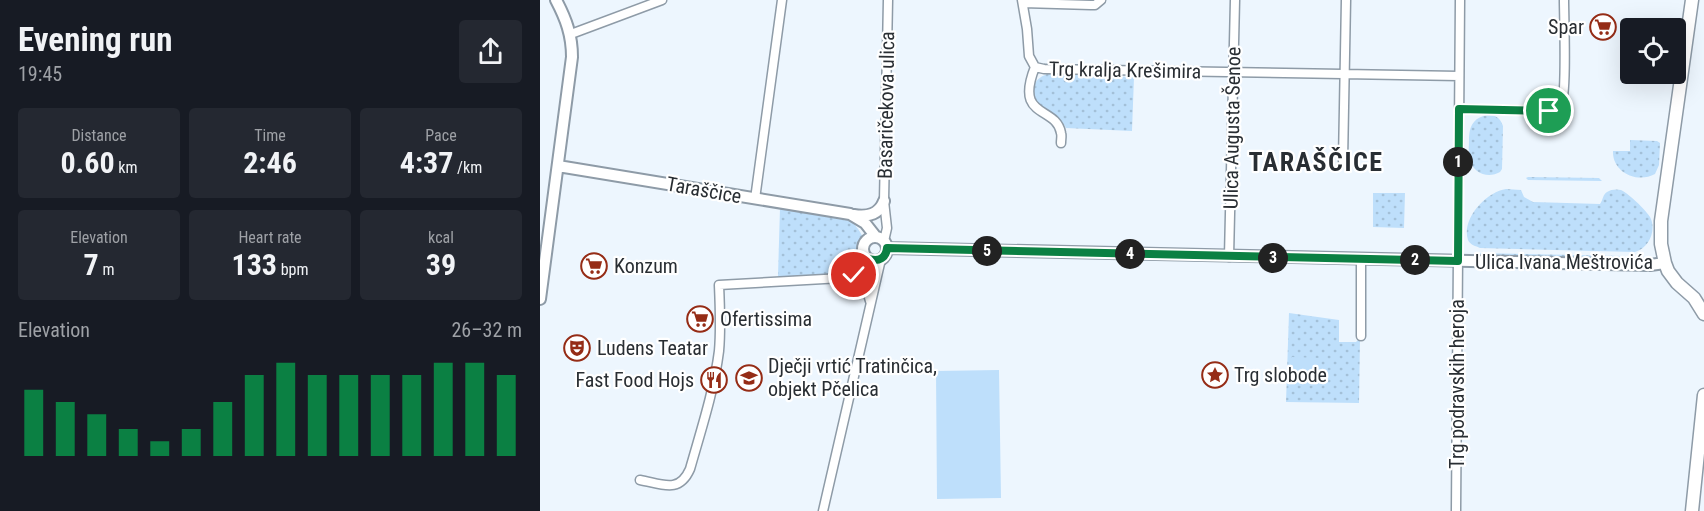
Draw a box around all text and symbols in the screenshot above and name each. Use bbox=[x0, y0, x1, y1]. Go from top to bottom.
supermarket icon: Spar bbox=[1588, 12, 1618, 42]
place label: Spar bbox=[1548, 15, 1584, 39]
map controls bbox=[1620, 18, 1686, 84]
button: locate bbox=[1620, 18, 1686, 84]
text: Evening run bbox=[18, 20, 173, 59]
button: share bbox=[459, 20, 522, 83]
street label: Basaričekova ulica bbox=[873, 31, 899, 179]
street label: Ulica Augusta Šenoe bbox=[1219, 47, 1245, 209]
street label: Trg kralja Krešimira bbox=[1049, 57, 1201, 83]
text: 19:45 bbox=[18, 62, 62, 86]
pin bbox=[1523, 85, 1574, 136]
icon: arrive bbox=[1532, 94, 1565, 127]
text: Distance bbox=[71, 126, 127, 145]
text: Time bbox=[254, 126, 286, 145]
text: Pace bbox=[425, 126, 457, 145]
text: 0.60 bbox=[60, 145, 115, 180]
text: 2:46 bbox=[243, 145, 297, 180]
text: 4:37 bbox=[400, 145, 453, 180]
district label: TARAŠČICE bbox=[1249, 147, 1383, 177]
pin: 1 bbox=[1443, 147, 1473, 177]
text: 1 bbox=[1454, 152, 1462, 171]
text: km bbox=[115, 158, 138, 177]
text: /km bbox=[453, 158, 482, 177]
street label: Taraščice bbox=[665, 172, 743, 208]
text: Elevation bbox=[70, 228, 128, 247]
text: Heart rate bbox=[238, 228, 302, 247]
text: kcal bbox=[428, 228, 454, 247]
pin: 5 bbox=[972, 236, 1002, 266]
pin: 4 bbox=[1115, 239, 1145, 269]
text: 5 bbox=[983, 241, 991, 260]
pin: 3 bbox=[1258, 243, 1288, 273]
text: 4 bbox=[1126, 244, 1134, 263]
pin: 2 bbox=[1400, 245, 1430, 275]
text: 7 bbox=[84, 247, 99, 282]
text: 133 bbox=[232, 247, 277, 282]
text: 39 bbox=[426, 247, 456, 282]
text: 3 bbox=[1269, 248, 1277, 267]
pin bbox=[828, 249, 879, 300]
text: 2 bbox=[1411, 250, 1419, 269]
street label: Ulica Ivana Meštrovića bbox=[1475, 250, 1653, 274]
supermarket icon: Konzum bbox=[579, 251, 609, 281]
place label: Konzum bbox=[614, 254, 678, 278]
icon: check bbox=[837, 258, 870, 291]
text: m bbox=[99, 260, 114, 279]
text: bpm bbox=[277, 260, 308, 279]
street label: Trg podravskih heroja bbox=[1445, 299, 1469, 469]
supermarket icon: Ofertissima bbox=[685, 304, 715, 334]
place label: Ofertissima bbox=[720, 307, 812, 331]
text: Elevation bbox=[18, 318, 90, 342]
text: 26–32 m bbox=[451, 318, 522, 342]
theatre icon: Ludens Teatar bbox=[562, 333, 592, 363]
place label: Ludens Teatar bbox=[597, 336, 708, 360]
place label: Dječji vrtić Tratinčica, objekt Pčelica bbox=[768, 354, 937, 401]
place icon: Trg slobode bbox=[1200, 360, 1230, 390]
school or university icon: Dječji vrtić Tratinčica, objekt Pčelica bbox=[734, 363, 764, 393]
place label: Trg slobode bbox=[1234, 363, 1327, 387]
restaurant icon: Fast Food Hojs bbox=[699, 365, 729, 395]
place label: Fast Food Hojs bbox=[575, 368, 694, 392]

